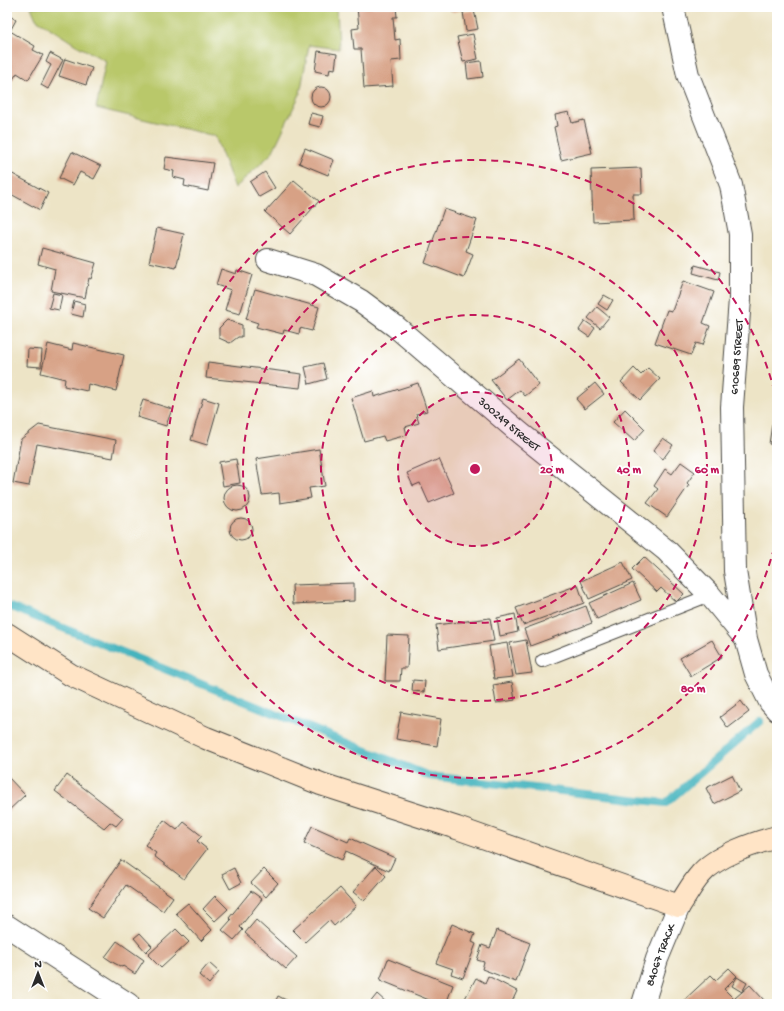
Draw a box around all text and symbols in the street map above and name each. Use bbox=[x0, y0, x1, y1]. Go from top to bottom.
street label: 610689 STREET bbox=[728, 318, 748, 395]
street label: 300249 STREET bbox=[474, 395, 543, 456]
centre of rings bbox=[468, 462, 482, 476]
text: 20 m bbox=[540, 464, 565, 478]
text: 40 m bbox=[616, 464, 641, 478]
text: 60 m bbox=[695, 464, 720, 478]
text: 80 m bbox=[681, 683, 706, 697]
street label: 84067 TRACK bbox=[644, 921, 680, 988]
north arrow bbox=[18, 953, 58, 993]
text: N bbox=[34, 959, 42, 971]

